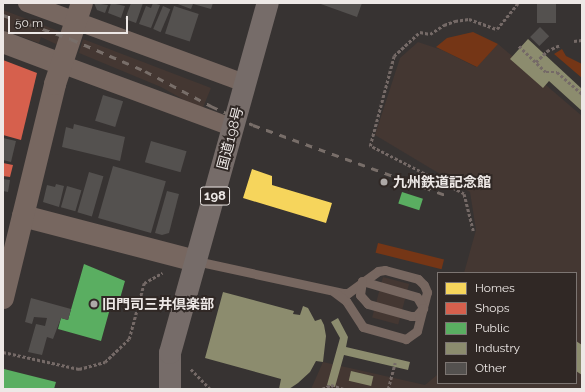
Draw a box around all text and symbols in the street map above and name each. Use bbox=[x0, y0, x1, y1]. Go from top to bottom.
scale bar bbox=[10, 8, 130, 34]
text: 50 m bbox=[15, 16, 43, 30]
street label: 国道198号 bbox=[214, 105, 246, 171]
place label: 九州鉄道記念館 bbox=[393, 174, 491, 190]
marker: 九州鉄道記念館 bbox=[378, 176, 390, 188]
road number: 198 bbox=[200, 185, 230, 207]
legend bbox=[437, 272, 577, 384]
text: Homes bbox=[475, 281, 515, 295]
place label: 旧門司三井倶楽部 bbox=[102, 296, 214, 312]
marker: 旧門司三井倶楽部 bbox=[89, 299, 99, 309]
text: Shops bbox=[475, 301, 510, 315]
text: Public bbox=[475, 321, 509, 335]
text: Industry bbox=[475, 341, 520, 355]
text: Other bbox=[475, 361, 506, 375]

